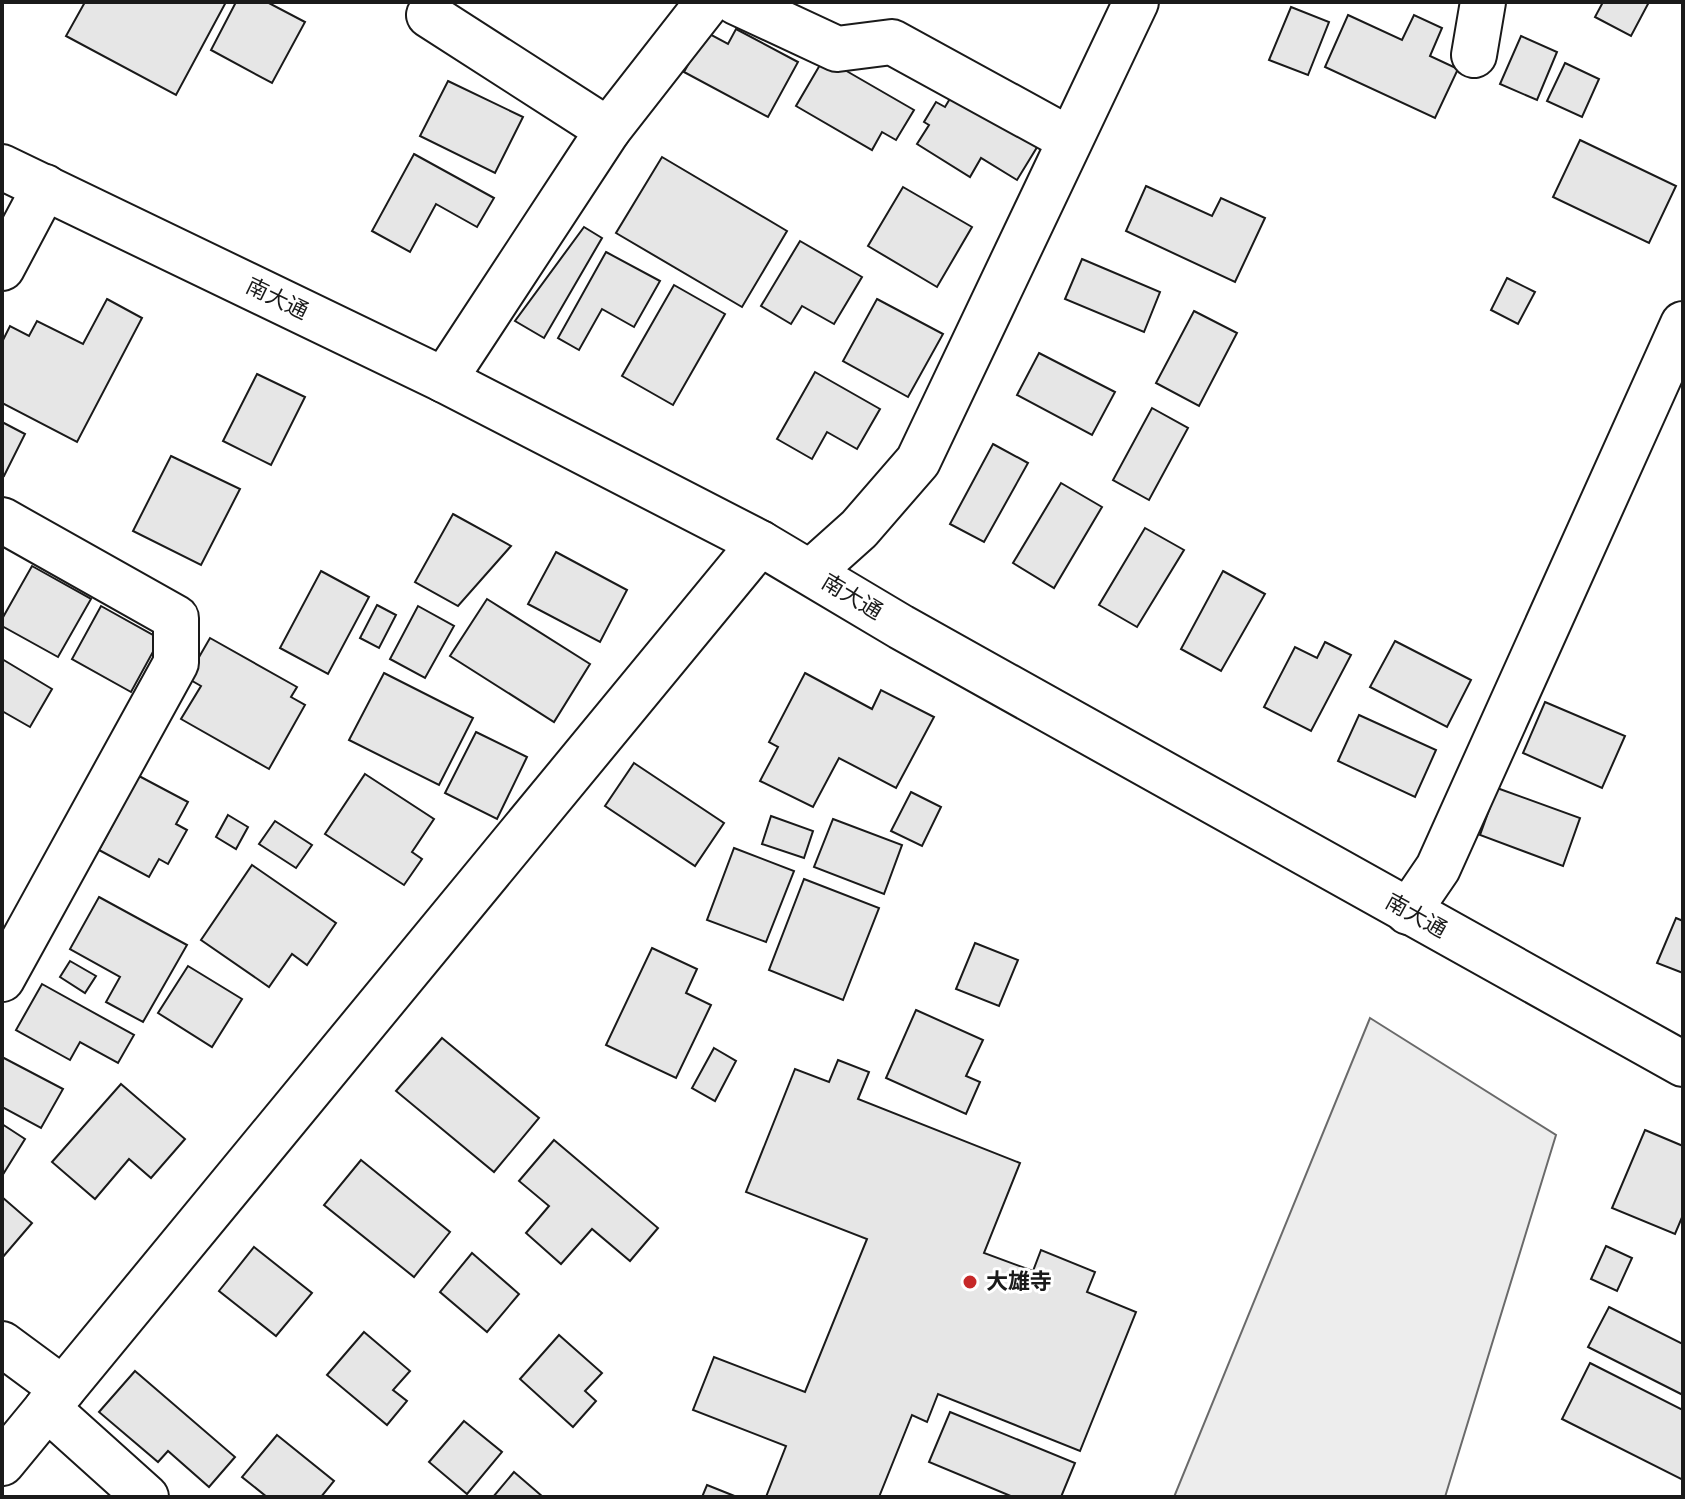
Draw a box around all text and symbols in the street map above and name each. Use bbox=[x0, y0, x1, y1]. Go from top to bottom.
street label: 南大通 bbox=[243, 274, 312, 323]
street label: 南大通 bbox=[818, 570, 886, 623]
street label: 南大通 bbox=[1382, 890, 1451, 942]
place label: 大雄寺 bbox=[986, 1270, 1052, 1293]
marker: 大雄寺 bbox=[961, 1273, 979, 1291]

